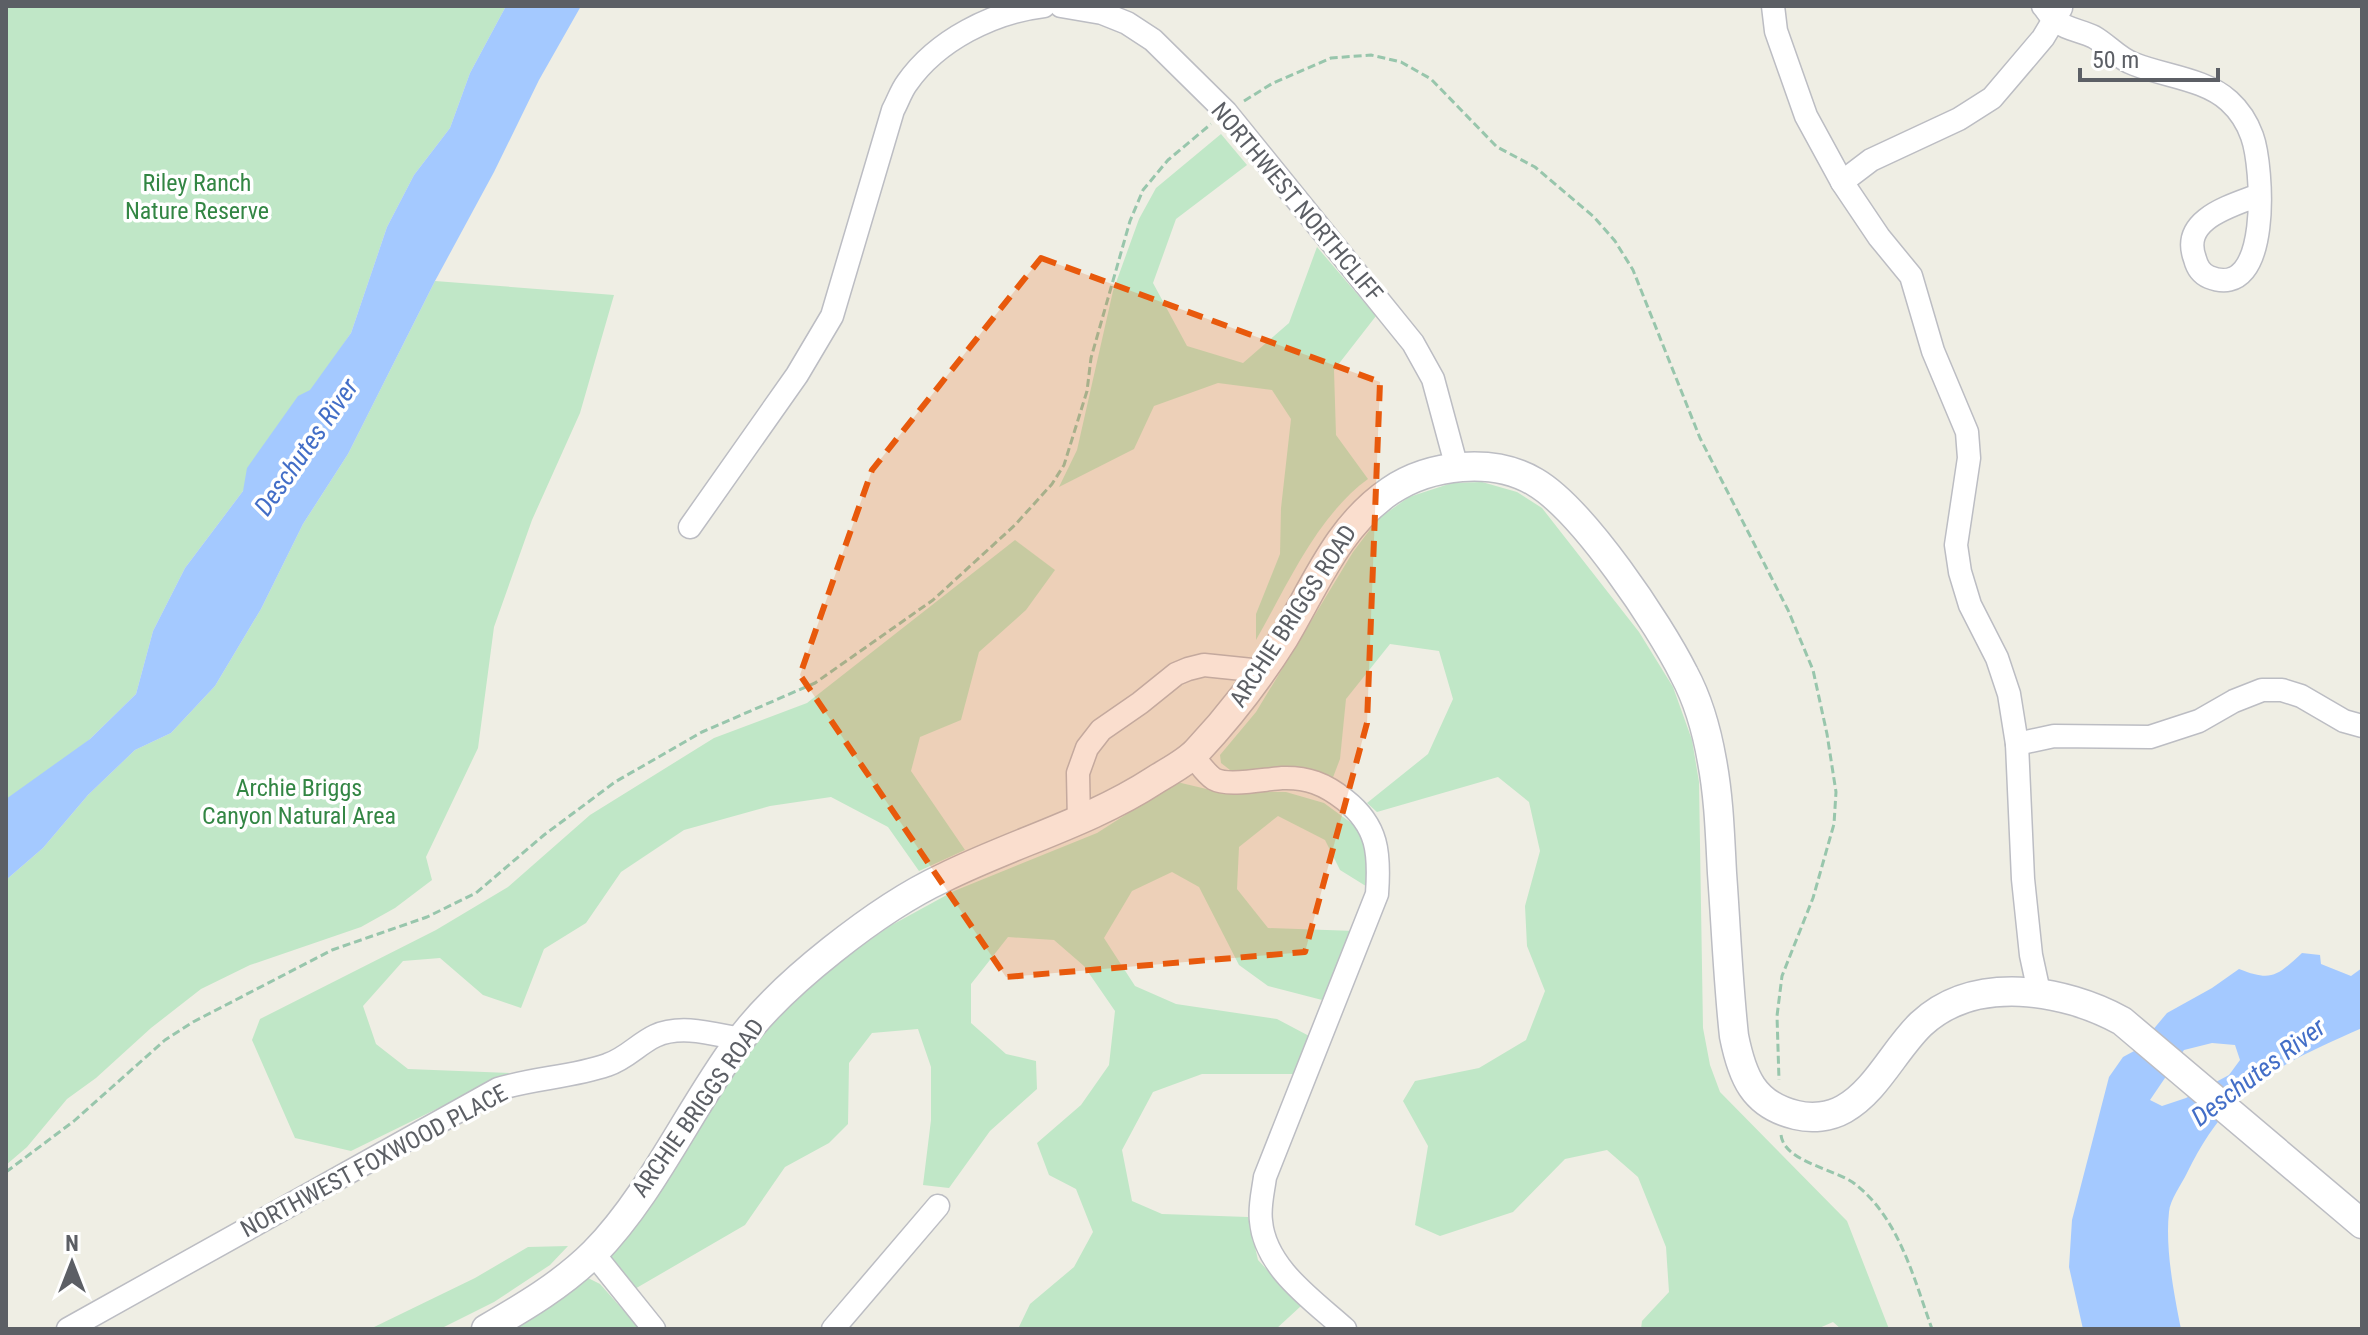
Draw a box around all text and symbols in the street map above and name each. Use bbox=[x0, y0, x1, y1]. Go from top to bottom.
scale bar bbox=[2080, 32, 2218, 82]
text: 50 m bbox=[2092, 46, 2139, 74]
street label: NORTHWEST NORTHCLIFF bbox=[1206, 97, 1388, 307]
park label: Riley Ranch Nature Reserve bbox=[125, 169, 269, 225]
water label: Deschutes River bbox=[248, 372, 365, 521]
street label: ARCHIE BRIGGS ROAD bbox=[1224, 520, 1362, 712]
park label: Archie Briggs Canyon Natural Area bbox=[202, 774, 396, 830]
water label: Deschutes River bbox=[2185, 1011, 2332, 1132]
street label: ARCHIE BRIGGS ROAD bbox=[626, 1013, 770, 1203]
street label: NORTHWEST FOXWOOD PLACE bbox=[236, 1079, 512, 1243]
north arrow bbox=[32, 1223, 112, 1303]
text: N bbox=[65, 1231, 79, 1256]

